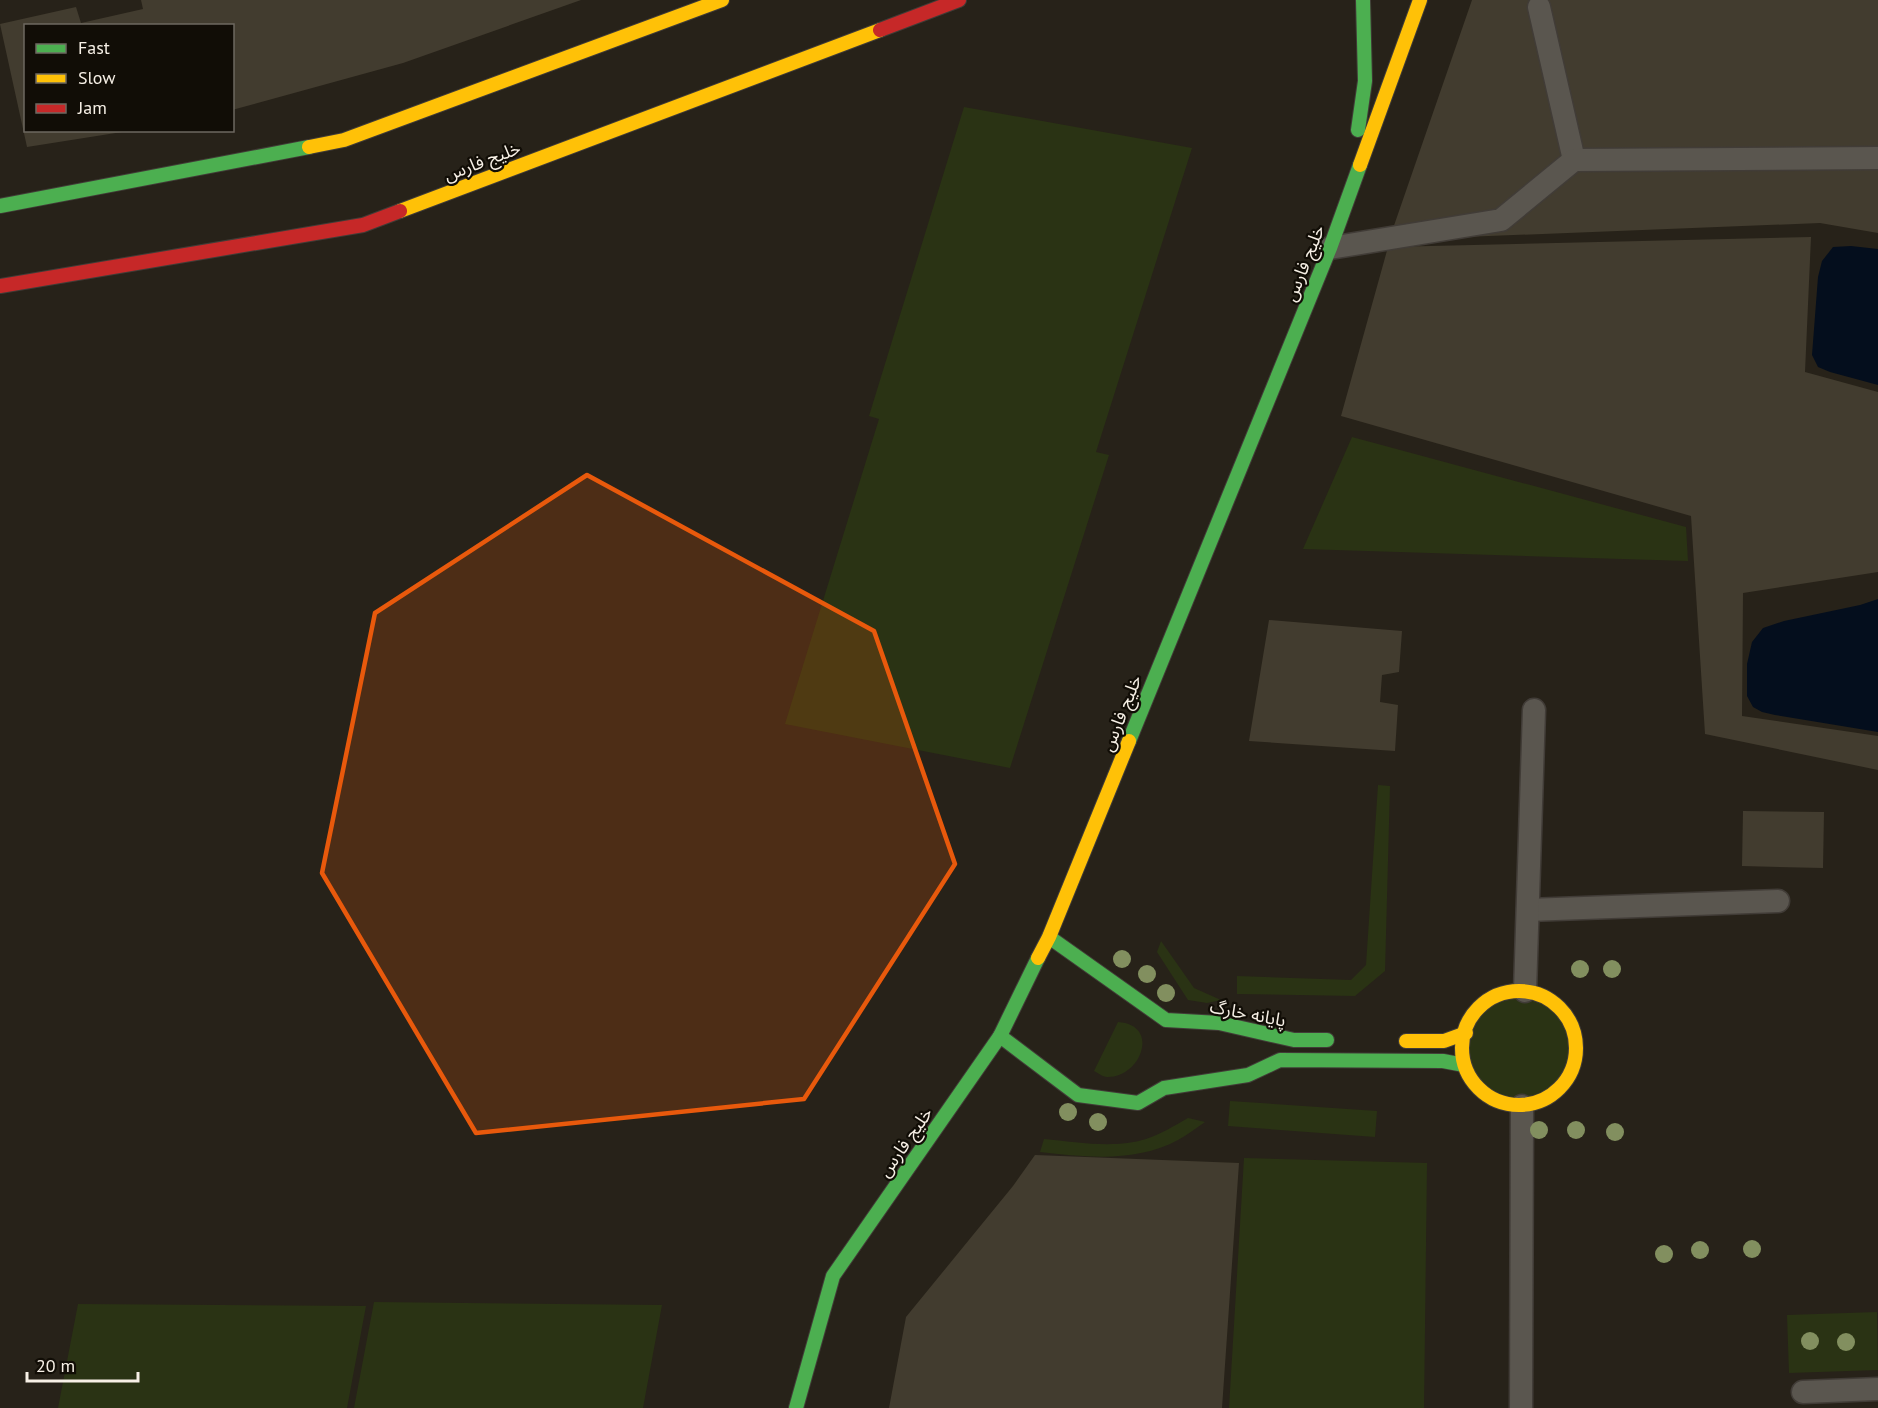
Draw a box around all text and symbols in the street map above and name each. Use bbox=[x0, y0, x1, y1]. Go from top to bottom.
legend bbox=[24, 24, 234, 132]
text: Fast bbox=[78, 36, 110, 59]
text: Slow bbox=[78, 66, 116, 89]
text: Jam bbox=[77, 96, 107, 119]
street label: خلیج فارس bbox=[440, 136, 524, 188]
street label: خلیج فارس bbox=[1278, 221, 1332, 305]
street label: خلیج فارس bbox=[1095, 671, 1149, 755]
street label: پایانه خارگ bbox=[1208, 994, 1288, 1032]
street label: خلیج فارس bbox=[873, 1103, 939, 1183]
scale bar bbox=[27, 1345, 138, 1383]
text: 20 m bbox=[36, 1354, 75, 1377]

